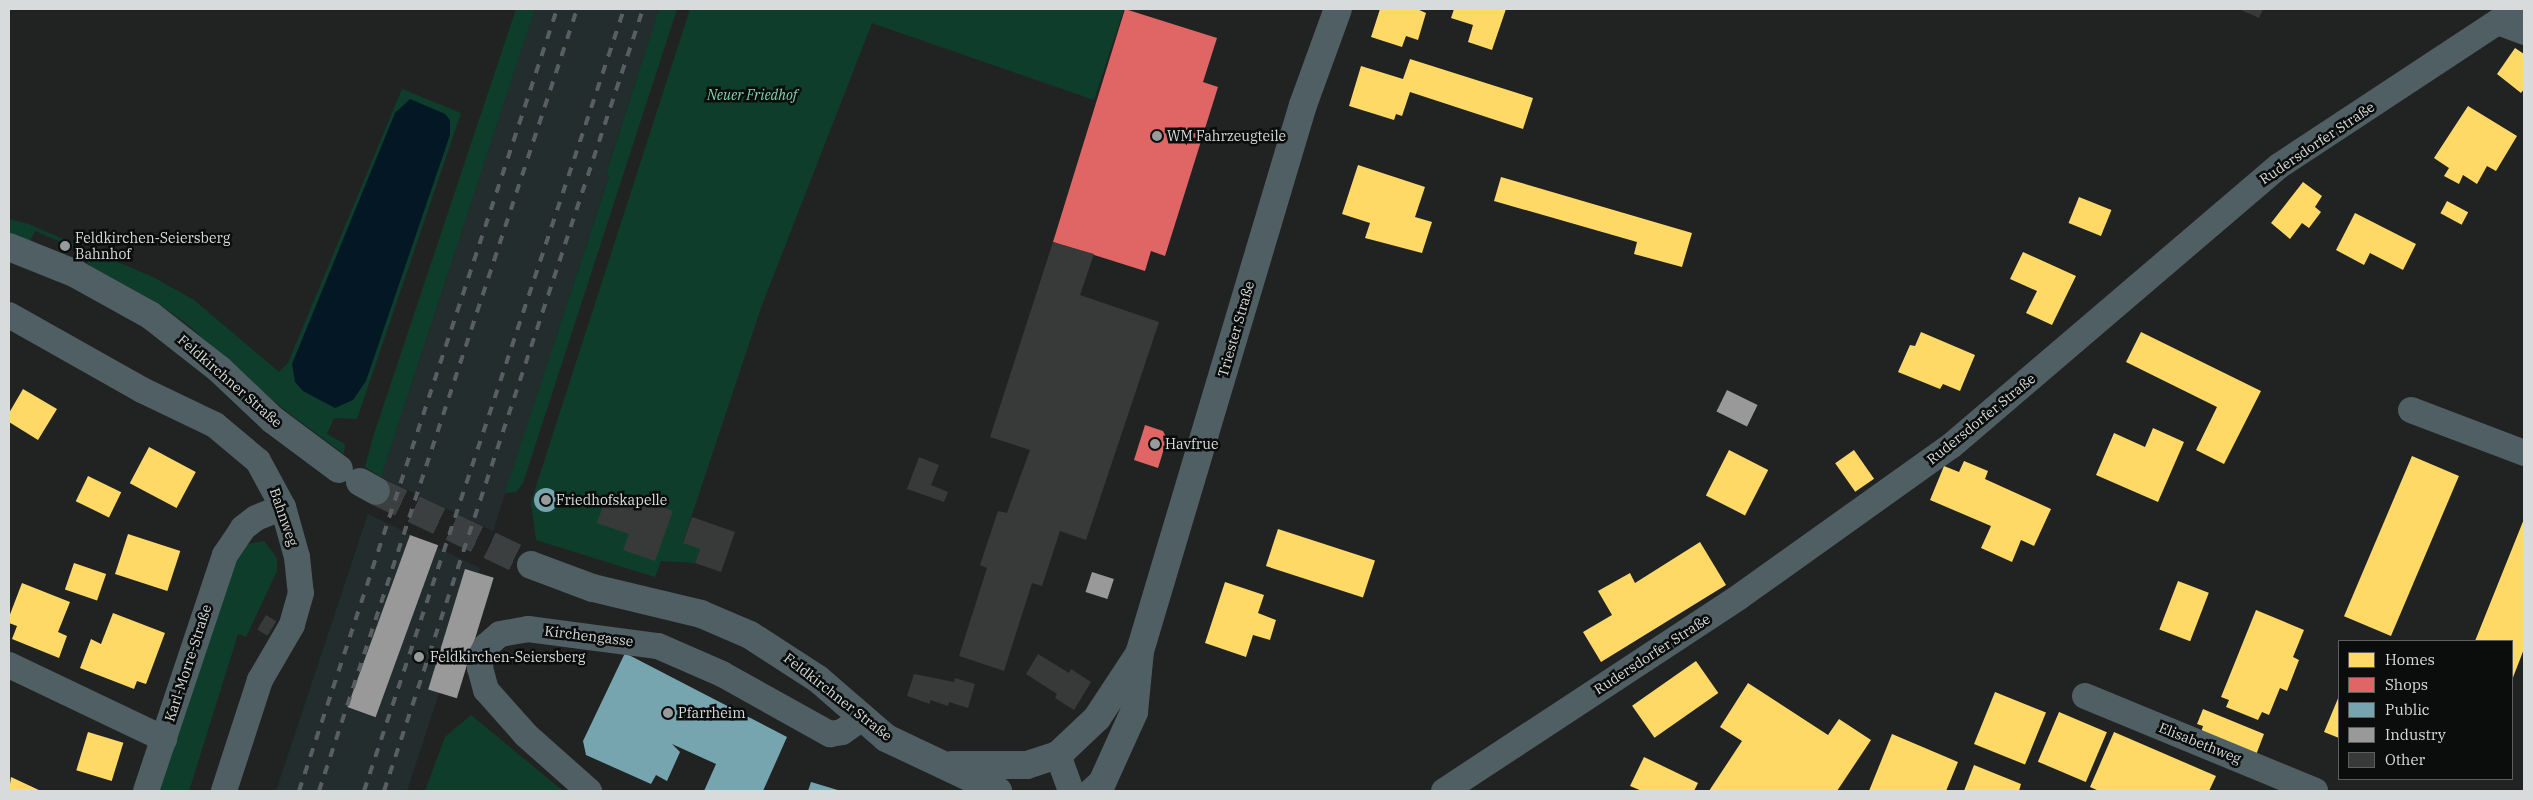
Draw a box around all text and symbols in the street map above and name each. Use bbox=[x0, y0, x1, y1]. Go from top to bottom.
park label: Neuer Friedhof bbox=[707, 87, 797, 103]
street label: Rudersdorfer Straße bbox=[2256, 98, 2378, 188]
place label: WM Fahrzeugteile bbox=[1167, 128, 1286, 144]
marker: WM Fahrzeugteile bbox=[1151, 130, 1163, 142]
place label: Feldkirchen-Seiersberg Bahnhof bbox=[75, 230, 230, 262]
marker: Feldkirchen-Seiersberg Bahnhof bbox=[59, 240, 71, 252]
street label: Triester Straße bbox=[1214, 279, 1258, 379]
street label: Feldkirchner Straße bbox=[174, 331, 286, 431]
street label: Rudersdorfer Straße bbox=[1923, 370, 2039, 468]
place label: Havfrue bbox=[1165, 436, 1218, 452]
marker: Havfrue bbox=[1149, 438, 1161, 450]
street label: Bahnweg bbox=[266, 486, 302, 548]
place label: Friedhofskapelle bbox=[556, 492, 667, 508]
marker: Friedhofskapelle bbox=[540, 494, 552, 506]
street label: Karl-Morre-Straße bbox=[161, 602, 215, 724]
street label: Rudersdorfer Straße bbox=[1591, 610, 1713, 698]
street label: Kirchengasse bbox=[544, 622, 634, 650]
legend bbox=[2338, 640, 2513, 780]
place label: Feldkirchen-Seiersberg bbox=[430, 649, 585, 665]
marker: Feldkirchen-Seiersberg bbox=[412, 650, 426, 664]
street label: Feldkirchner Straße bbox=[781, 650, 895, 744]
text: Homes bbox=[2385, 650, 2435, 669]
text: Shops bbox=[2385, 675, 2428, 694]
text: Public bbox=[2385, 700, 2430, 719]
place label: Pfarrheim bbox=[678, 705, 746, 721]
marker: Pfarrheim bbox=[662, 707, 674, 719]
street label: Elisabethweg bbox=[2156, 719, 2244, 767]
text: Industry bbox=[2385, 725, 2446, 744]
text: Other bbox=[2385, 750, 2425, 769]

